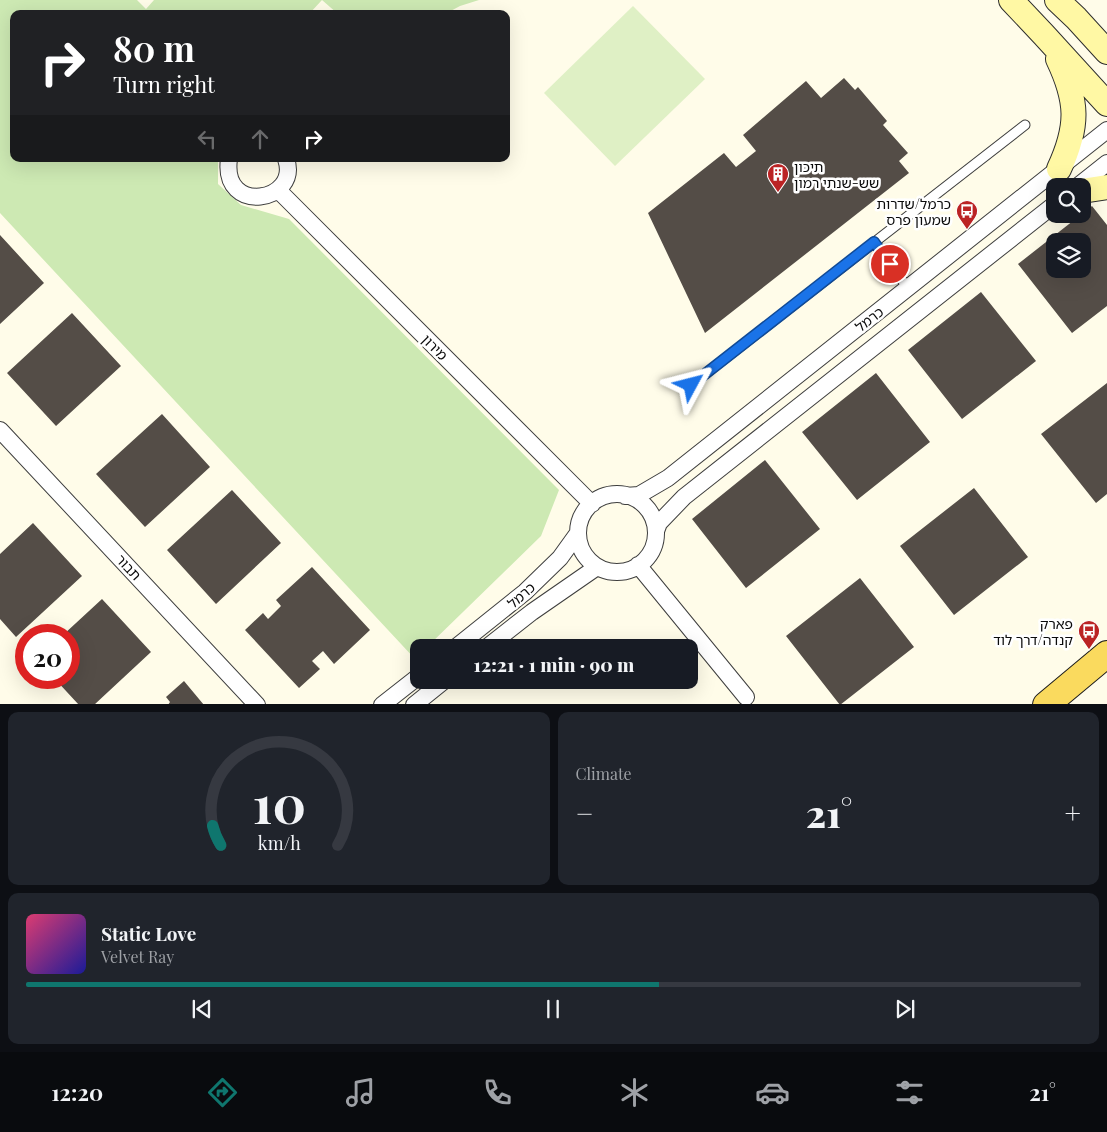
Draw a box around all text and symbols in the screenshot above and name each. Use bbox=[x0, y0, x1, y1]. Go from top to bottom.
text: 80 m bbox=[113, 24, 195, 71]
icon: right bbox=[30, 30, 95, 95]
text: Turn right bbox=[113, 69, 215, 99]
icon: left bbox=[193, 125, 221, 153]
icon: ahead bbox=[246, 125, 274, 153]
icon: right bbox=[299, 125, 327, 153]
place label: תיכון שש-שנתי רמון bbox=[794, 157, 879, 192]
building icon: תיכון שש-שנתי רמון bbox=[766, 162, 790, 193]
map controls bbox=[1046, 178, 1091, 278]
button: search bbox=[1046, 178, 1091, 223]
place label: כרמל/שדרות שמעון פרס bbox=[876, 194, 951, 229]
bus stop icon: כרמל/שדרות שמעון פרס bbox=[955, 199, 979, 230]
button: layers bbox=[1046, 233, 1091, 278]
pin bbox=[869, 243, 911, 285]
icon: arrive bbox=[876, 250, 904, 278]
street label: כרמל bbox=[851, 302, 887, 336]
street label: מירון bbox=[418, 330, 452, 364]
position arrow bbox=[664, 358, 716, 410]
street label: תבור bbox=[112, 550, 146, 584]
street label: כרמל bbox=[503, 578, 539, 612]
place label: פארק קנדה/דרך לוד bbox=[993, 614, 1073, 649]
bus stop icon: פארק קנדה/דרך לוד bbox=[1077, 619, 1101, 650]
speed limit sign: 20 bbox=[15, 624, 80, 689]
text: 12:21 · 1 min · 90 m bbox=[474, 651, 634, 677]
text: Climate bbox=[576, 763, 632, 784]
text: 10 bbox=[252, 768, 305, 837]
text: 21° bbox=[806, 787, 852, 838]
text: − bbox=[576, 794, 594, 831]
text: + bbox=[1065, 794, 1081, 831]
text: km/h bbox=[257, 831, 301, 854]
text: Static Love bbox=[101, 920, 196, 946]
text: Velvet Ray bbox=[101, 946, 174, 967]
icon: previous bbox=[188, 995, 216, 1023]
icon: pause bbox=[539, 995, 567, 1023]
icon: next bbox=[891, 995, 919, 1023]
icon: directions bbox=[205, 1075, 240, 1110]
icon: music bbox=[343, 1075, 378, 1110]
icon: phone bbox=[480, 1075, 515, 1110]
icon: climate bbox=[617, 1075, 652, 1110]
icon: car bbox=[755, 1075, 790, 1110]
icon: filters bbox=[892, 1075, 927, 1110]
text: 12:20 bbox=[51, 1077, 103, 1107]
text: 21° bbox=[1029, 1077, 1056, 1107]

